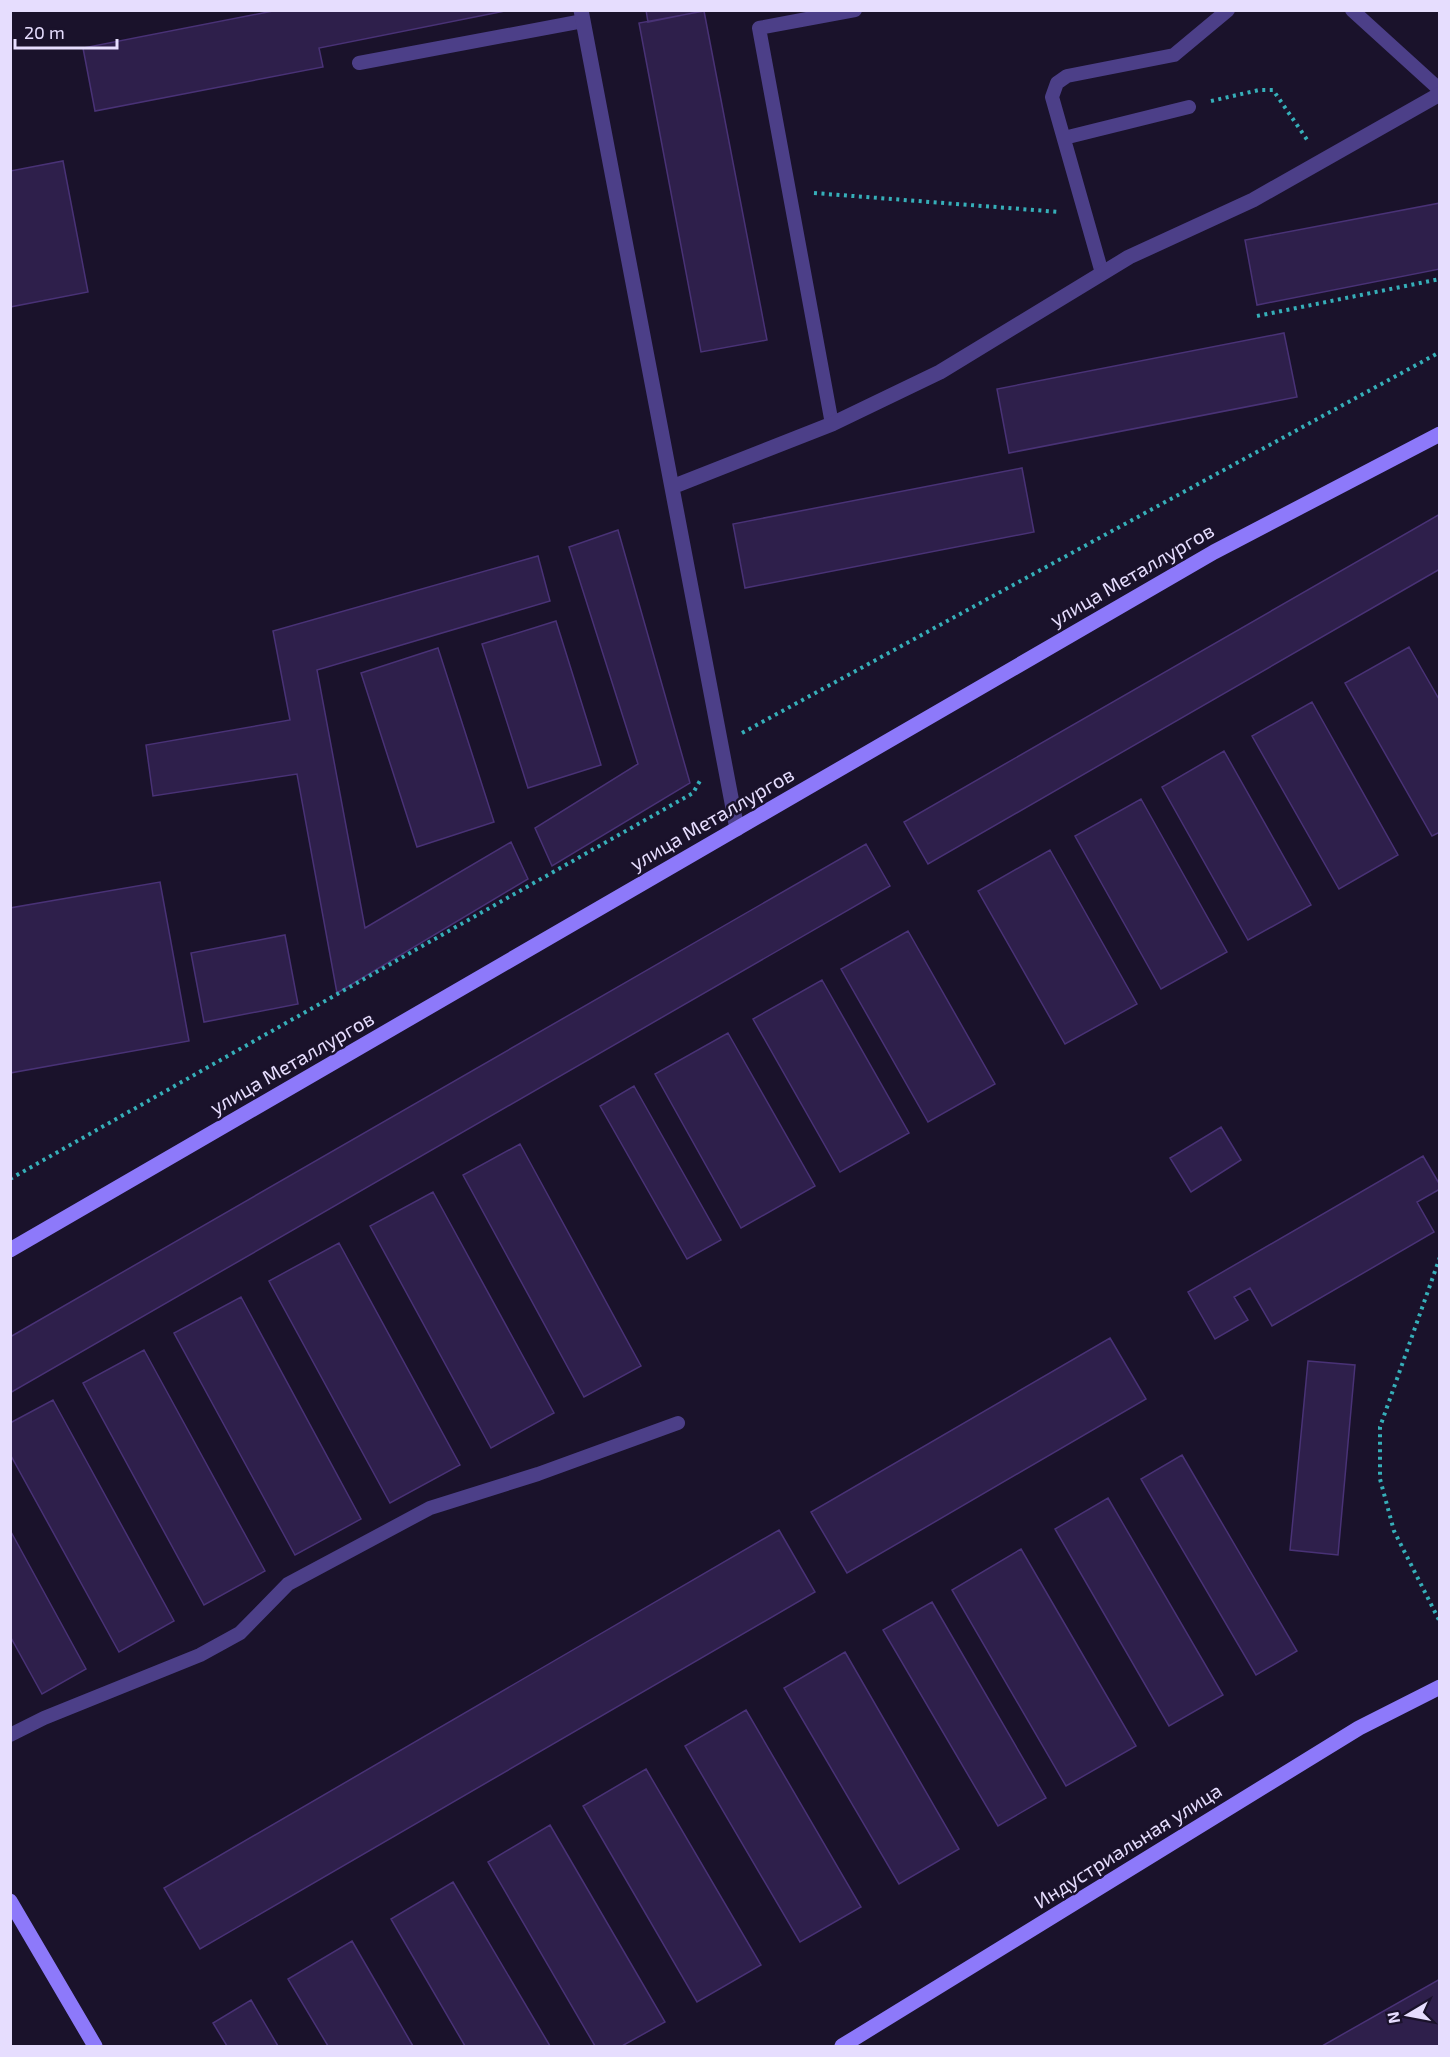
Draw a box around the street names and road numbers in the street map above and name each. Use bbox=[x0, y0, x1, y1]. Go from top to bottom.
street label: улица Металлургов bbox=[1045, 517, 1218, 632]
street label: улица Металлургов bbox=[625, 761, 798, 876]
street label: улица Металлургов bbox=[205, 1005, 378, 1120]
street label: Индустриальная улица bbox=[1029, 1777, 1226, 1914]

